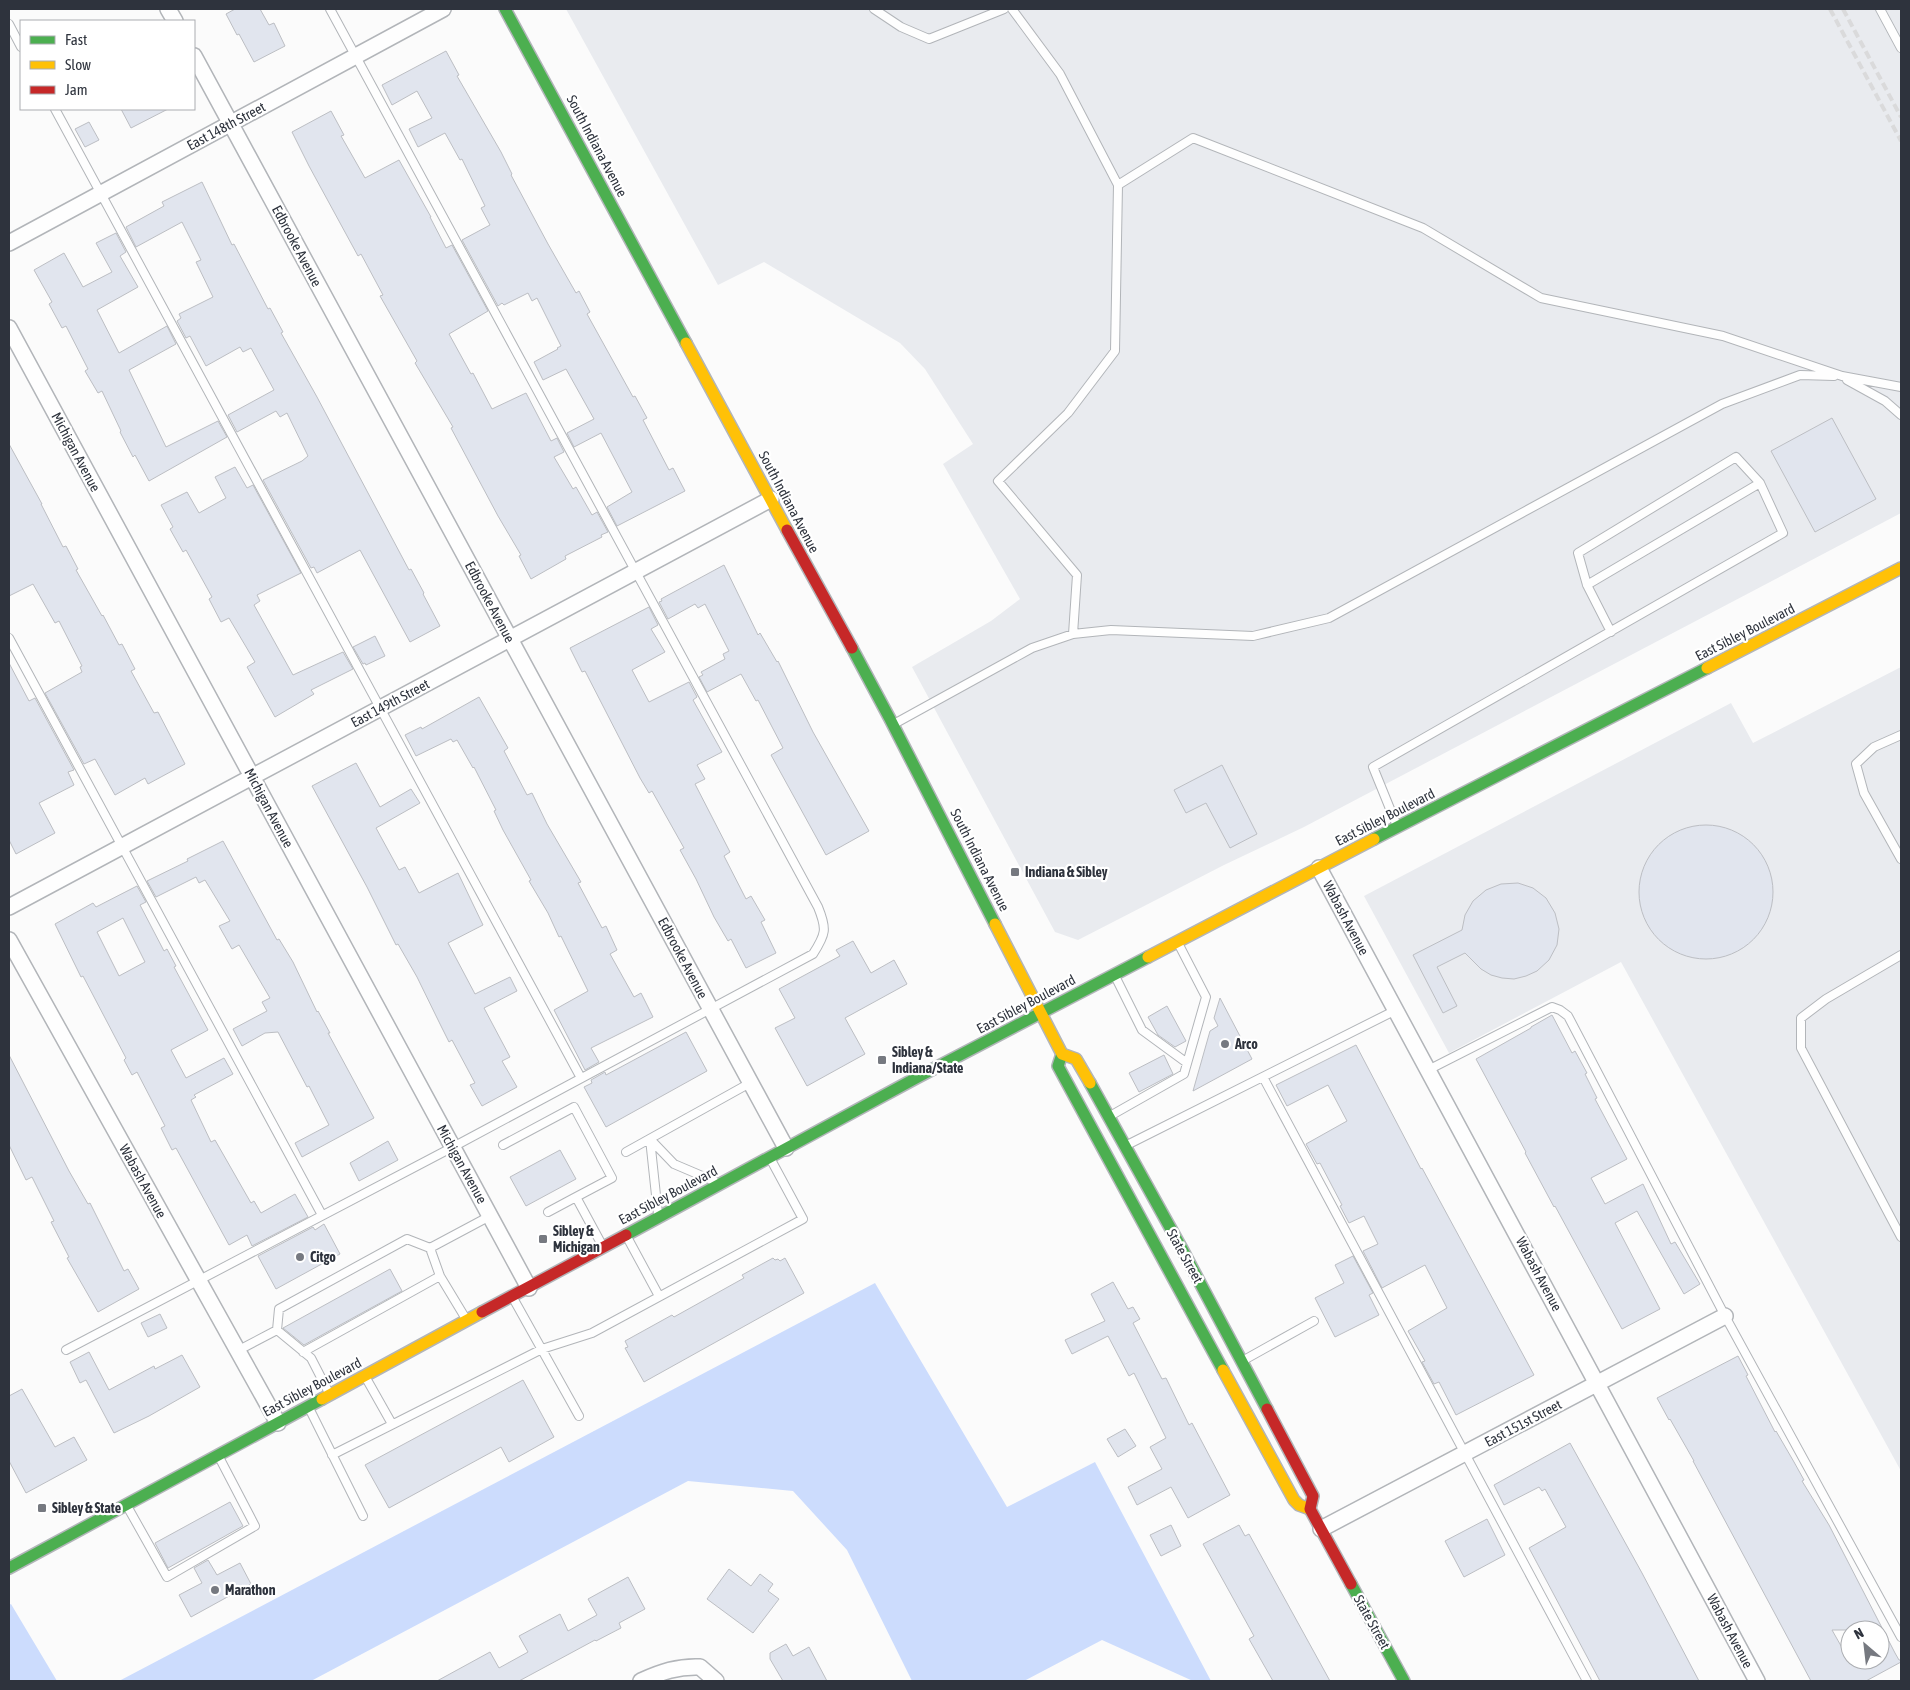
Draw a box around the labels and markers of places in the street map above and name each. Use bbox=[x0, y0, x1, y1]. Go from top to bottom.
place label: Indiana & Sibley bbox=[1025, 864, 1108, 880]
marker: Indiana & Sibley bbox=[1009, 866, 1021, 878]
place label: Arco bbox=[1234, 1036, 1258, 1052]
marker: Arco bbox=[1219, 1038, 1231, 1050]
place label: Sibley & Indiana/State bbox=[892, 1044, 963, 1076]
marker: Sibley & Indiana/State bbox=[876, 1054, 888, 1066]
place label: Sibley & Michigan bbox=[553, 1223, 600, 1255]
marker: Sibley & Michigan bbox=[537, 1233, 549, 1245]
place label: Citgo bbox=[310, 1249, 336, 1265]
marker: Citgo bbox=[294, 1251, 306, 1263]
place label: Sibley & State bbox=[52, 1500, 121, 1516]
marker: Sibley & State bbox=[36, 1502, 48, 1514]
place label: Marathon bbox=[225, 1582, 276, 1598]
marker: Marathon bbox=[209, 1584, 221, 1596]

